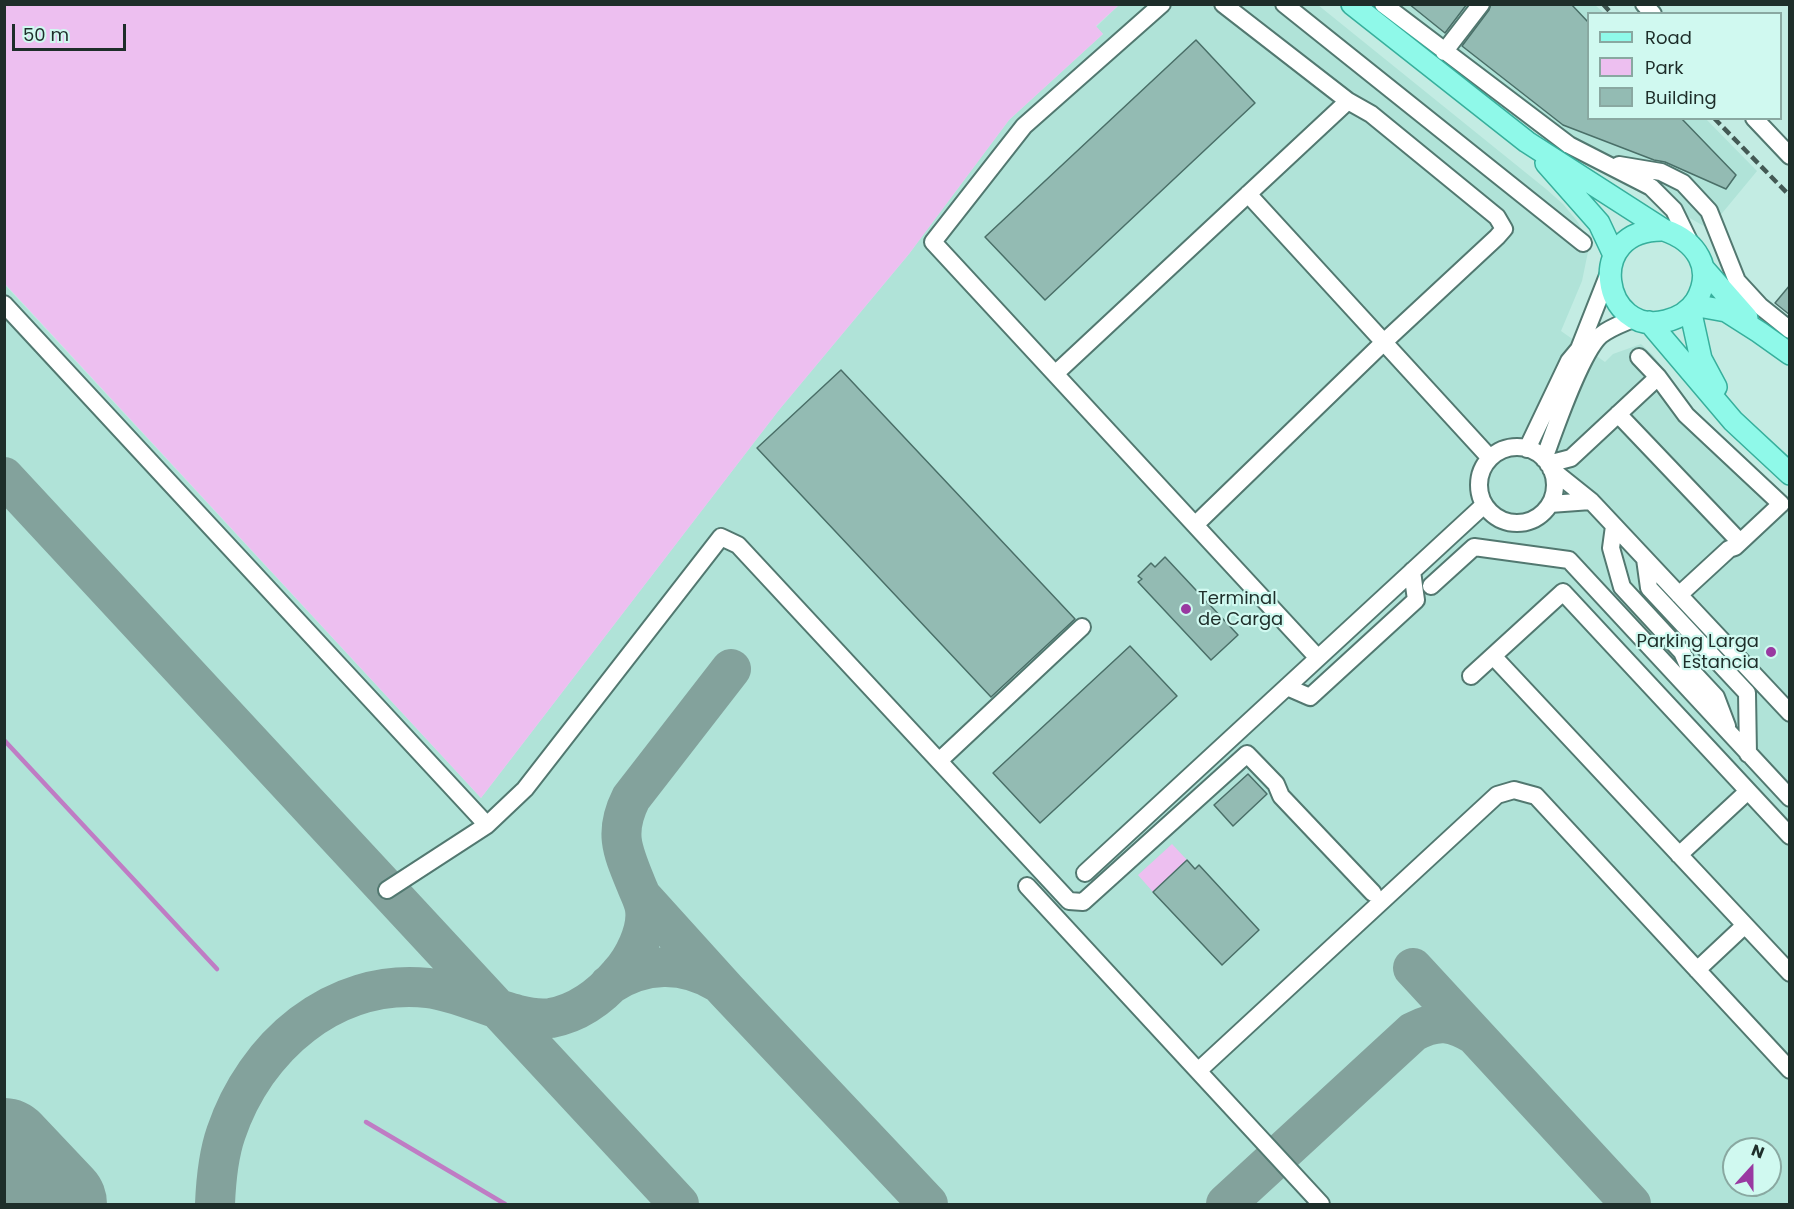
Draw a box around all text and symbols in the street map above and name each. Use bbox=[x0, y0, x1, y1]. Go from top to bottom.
scale bar bbox=[15, 12, 129, 50]
legend bbox=[1587, 12, 1782, 120]
text: 50 m bbox=[23, 22, 69, 47]
text: Road bbox=[1645, 25, 1692, 50]
text: Park bbox=[1645, 55, 1684, 80]
text: Building bbox=[1645, 85, 1717, 110]
place label: Terminal de Carga bbox=[1198, 588, 1283, 630]
marker: Terminal de Carga bbox=[1179, 602, 1193, 616]
place label: Parking Larga Estancia bbox=[1637, 631, 1759, 674]
marker: Parking Larga Estancia bbox=[1764, 645, 1778, 659]
north arrow bbox=[1722, 1137, 1782, 1197]
text: N bbox=[1748, 1139, 1768, 1164]

